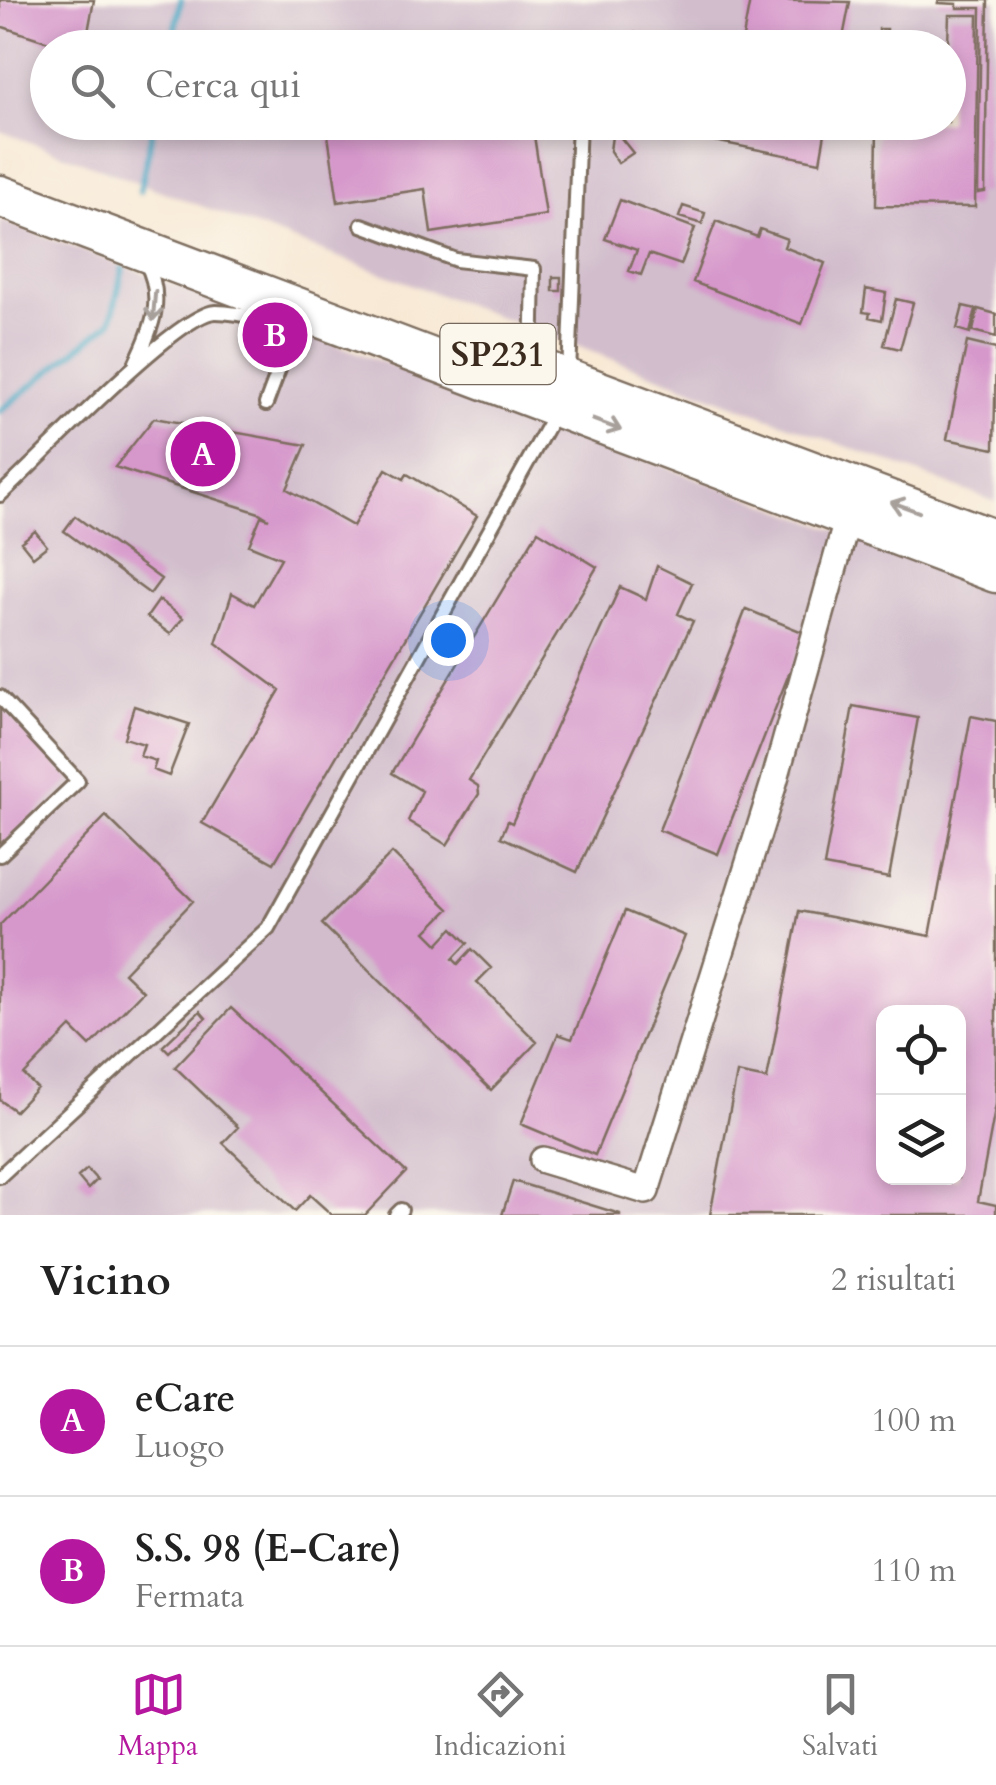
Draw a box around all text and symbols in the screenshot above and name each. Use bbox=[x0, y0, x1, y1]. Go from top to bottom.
search box bbox=[30, 30, 966, 140]
icon: search bbox=[65, 58, 120, 113]
text: Cerca qui bbox=[145, 59, 301, 111]
one-way arrow bbox=[144, 289, 163, 322]
pin: B bbox=[242, 298, 308, 372]
road number: SP231 bbox=[440, 324, 556, 384]
pin: A bbox=[170, 416, 236, 492]
one-way arrow bbox=[592, 418, 622, 436]
one-way arrow bbox=[890, 497, 920, 515]
your location bbox=[423, 615, 474, 666]
map controls bbox=[876, 1005, 966, 1185]
button: locate bbox=[876, 1005, 966, 1095]
button: layers bbox=[876, 1095, 966, 1185]
text: Vicino bbox=[40, 1252, 171, 1309]
text: 2 risultati bbox=[831, 1258, 956, 1302]
text: eCare bbox=[135, 1373, 235, 1425]
text: A bbox=[60, 1399, 85, 1443]
text: 100 m bbox=[871, 1399, 956, 1443]
text: Luogo bbox=[135, 1425, 224, 1469]
text: S.S. 98 (E-Care) bbox=[135, 1523, 402, 1575]
text: B bbox=[61, 1549, 84, 1593]
text: 110 m bbox=[871, 1549, 956, 1593]
text: Fermata bbox=[135, 1575, 244, 1619]
tab: Mappa bbox=[118, 1667, 198, 1765]
tab: Indicazioni bbox=[434, 1667, 566, 1765]
tab: Salvati bbox=[802, 1667, 878, 1765]

